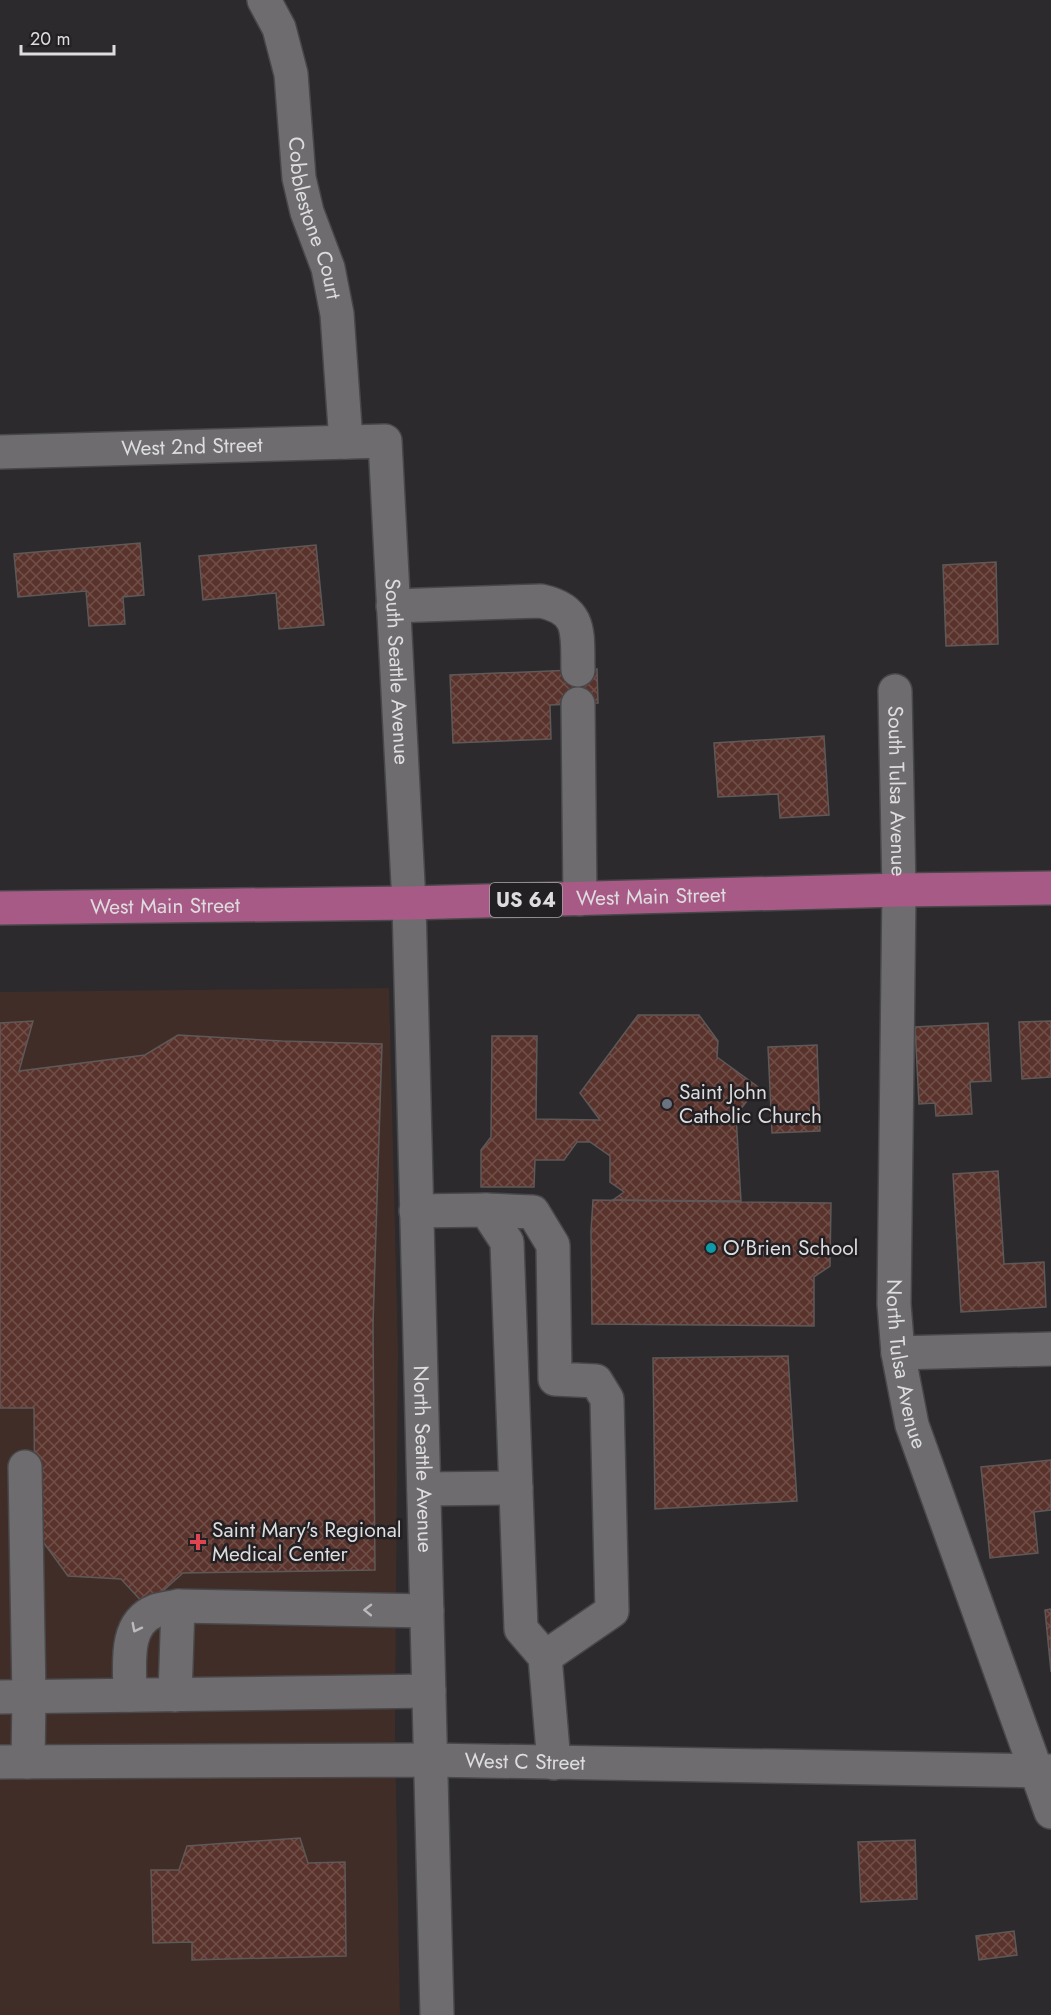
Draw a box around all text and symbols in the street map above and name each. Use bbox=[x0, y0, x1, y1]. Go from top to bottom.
scale bar bbox=[21, 18, 114, 56]
text: 20 m bbox=[30, 26, 70, 52]
street label: Cobblestone Court bbox=[281, 135, 349, 302]
street label: West 2nd Street bbox=[121, 430, 263, 464]
street label: South Seattle Avenue bbox=[377, 578, 417, 766]
street label: South Tulsa Avenue bbox=[880, 705, 914, 877]
street label: West Main Street bbox=[576, 880, 726, 914]
road number: US 64 bbox=[490, 883, 562, 917]
street label: West Main Street bbox=[90, 890, 240, 922]
place label: Saint John Catholic Church bbox=[679, 1077, 822, 1131]
marker: Saint John Catholic Church bbox=[660, 1097, 674, 1111]
place label: O'Brien School bbox=[723, 1233, 858, 1263]
marker: O'Brien School bbox=[704, 1241, 718, 1255]
street label: North Tulsa Avenue bbox=[879, 1279, 934, 1453]
street label: North Seattle Avenue bbox=[406, 1365, 440, 1553]
place label: Saint Mary's Regional Medical Center bbox=[212, 1515, 402, 1569]
marker: Saint Mary's Regional Medical Center bbox=[189, 1533, 207, 1551]
one-way arrow bbox=[364, 1603, 373, 1616]
one-way arrow bbox=[132, 1622, 144, 1633]
street label: West C Street bbox=[464, 1746, 586, 1778]

